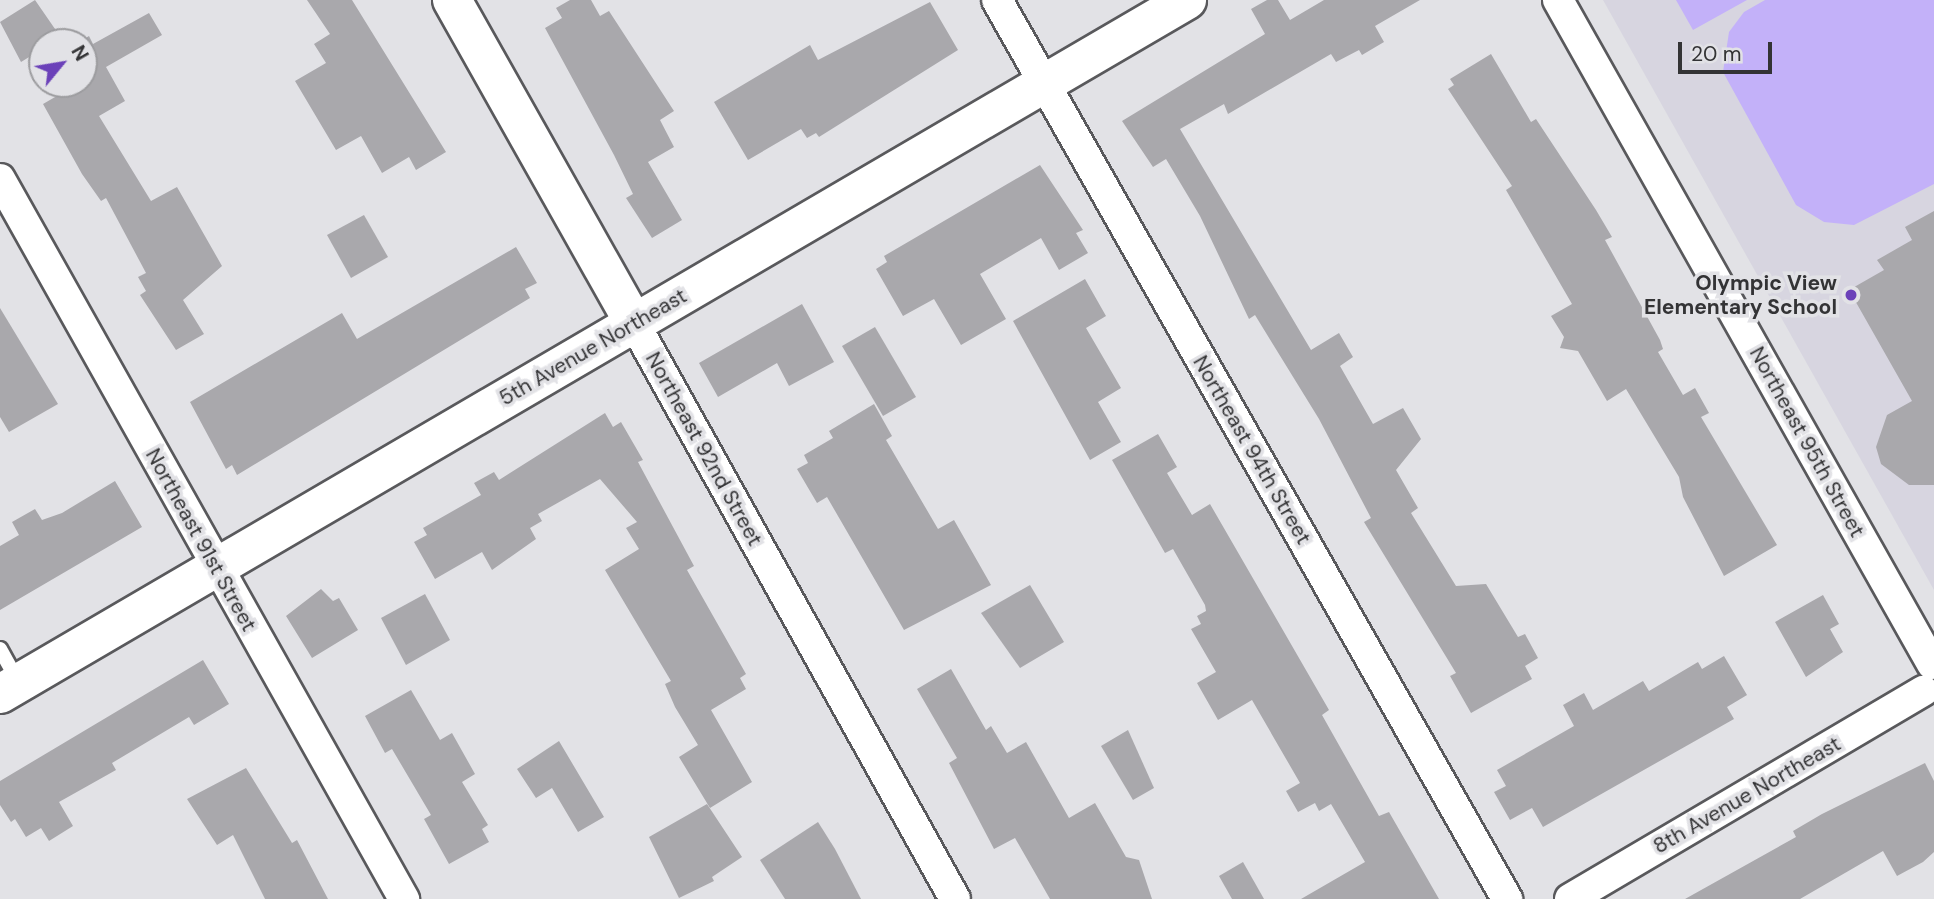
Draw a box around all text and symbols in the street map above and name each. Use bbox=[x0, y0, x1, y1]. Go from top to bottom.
north arrow bbox=[28, 28, 98, 98]
scale bar bbox=[1682, 28, 1776, 72]
text: 20 m bbox=[1691, 40, 1742, 68]
text: N bbox=[66, 41, 94, 65]
place label: Olympic View Elementary School bbox=[1644, 270, 1837, 320]
street label: 5th Avenue Northeast bbox=[495, 283, 691, 411]
marker: Olympic View Elementary School bbox=[1843, 287, 1859, 303]
street label: Northeast 95th Street bbox=[1744, 342, 1870, 542]
street label: Northeast 92nd Street bbox=[640, 348, 768, 550]
street label: Northeast 94th Street bbox=[1188, 351, 1316, 549]
street label: Northeast 91st Street bbox=[140, 444, 262, 636]
street label: 8th Avenue Northeast bbox=[1649, 731, 1845, 859]

